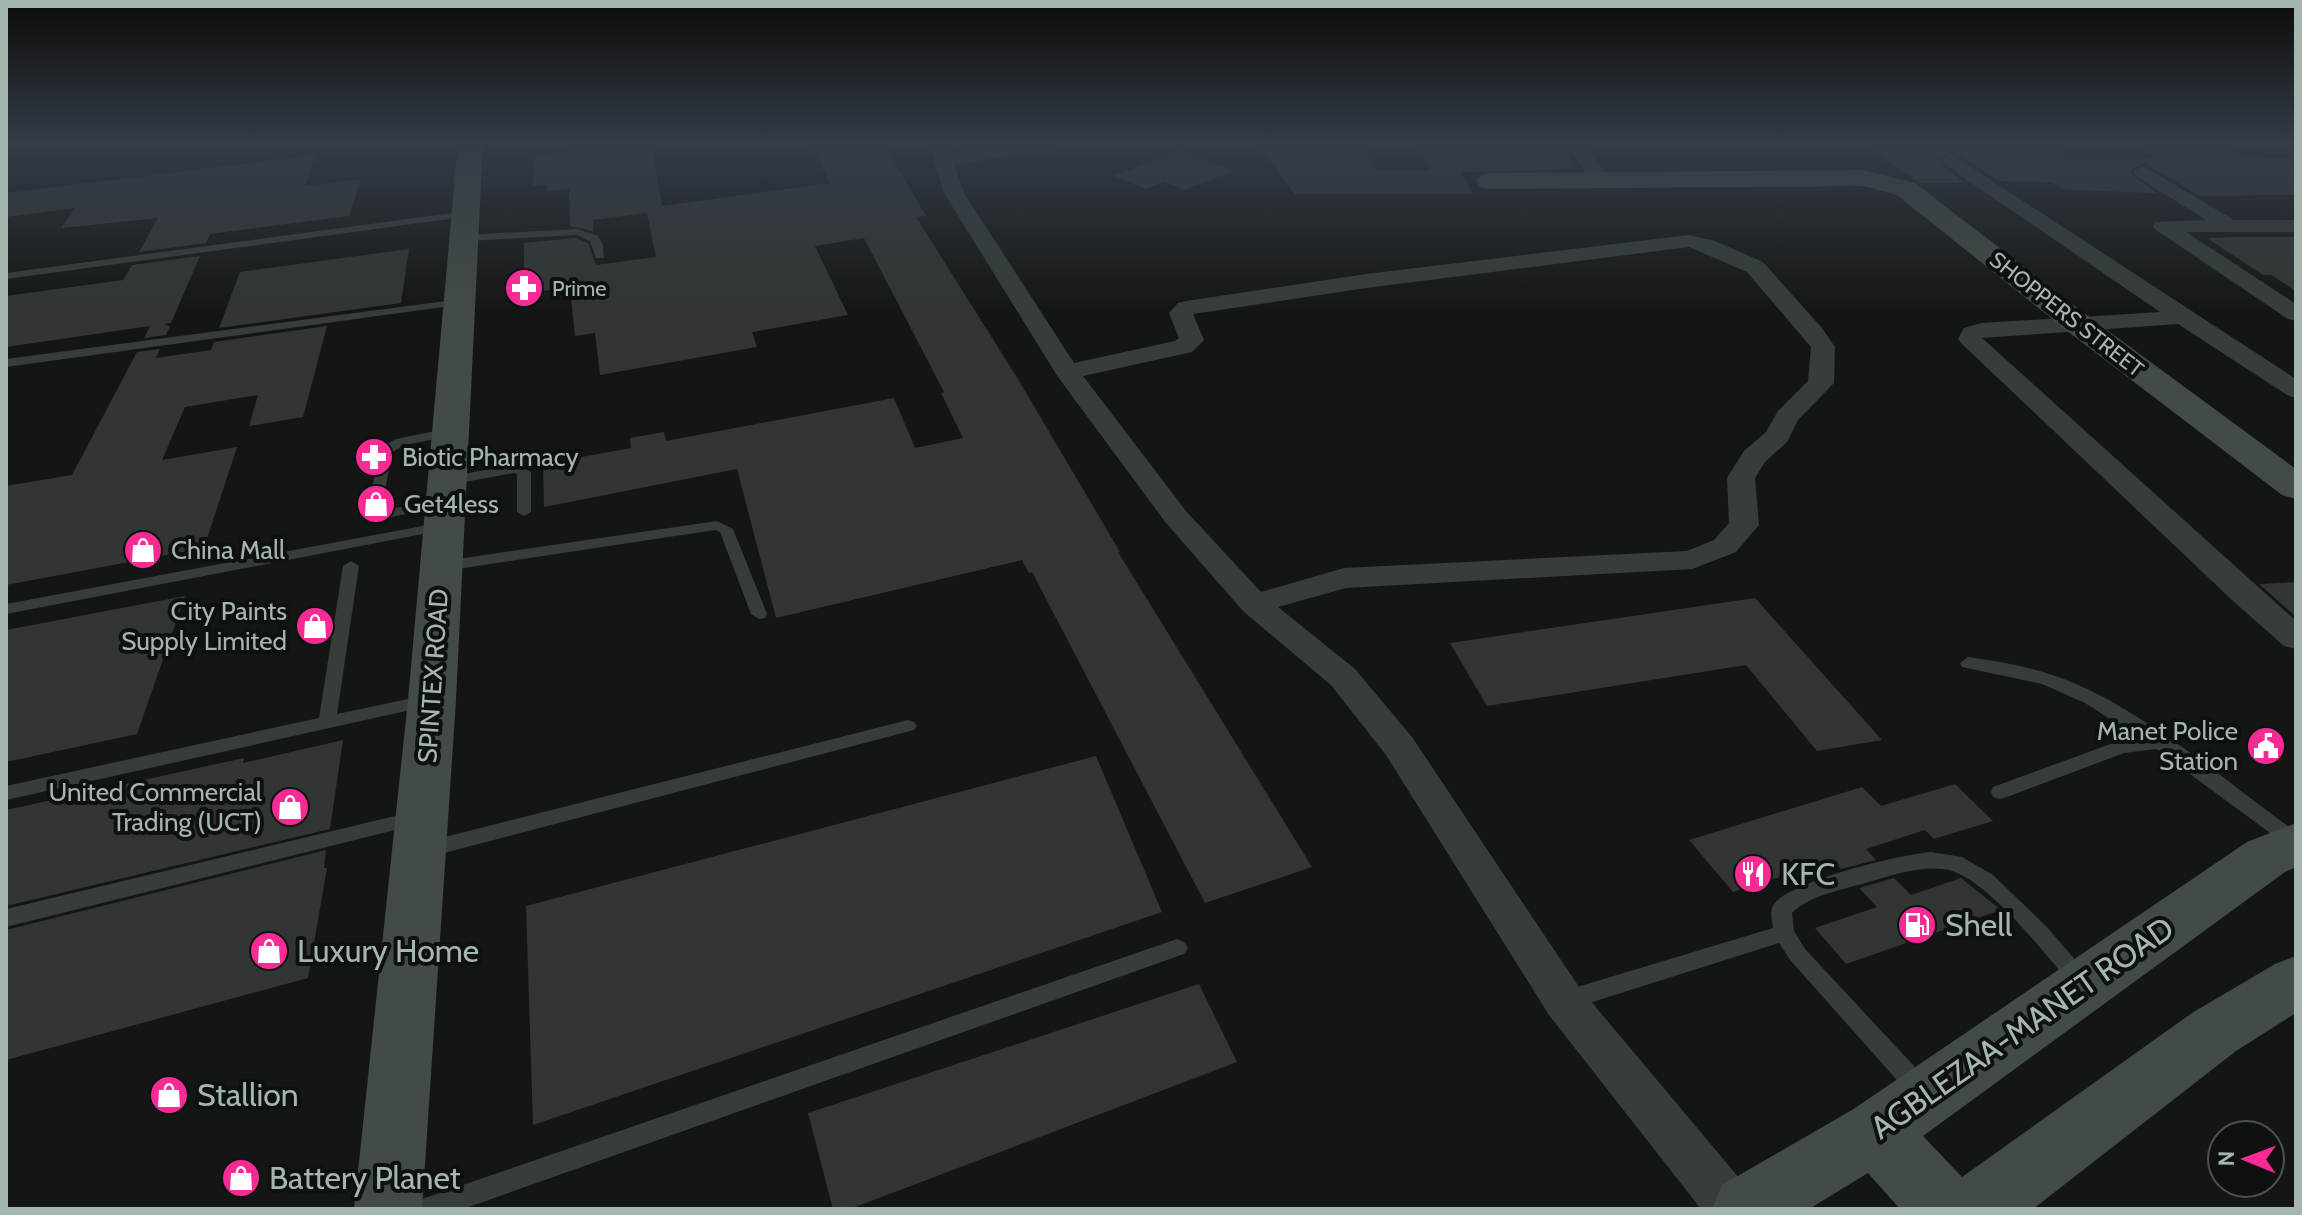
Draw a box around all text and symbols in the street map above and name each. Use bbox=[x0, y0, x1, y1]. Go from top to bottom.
street label: SHOPPERS STREET bbox=[1984, 246, 2149, 383]
pharmacy icon: Prime bbox=[503, 267, 545, 309]
place label: Prime bbox=[552, 275, 607, 302]
pharmacy icon: Biotic Pharmacy bbox=[353, 436, 395, 478]
place label: Biotic Pharmacy bbox=[402, 441, 579, 473]
shop icon: Get4less bbox=[355, 483, 397, 525]
place label: Get4less bbox=[404, 488, 499, 520]
shop icon: China Mall bbox=[122, 529, 164, 571]
place label: China Mall bbox=[171, 534, 285, 566]
street label: SPINTEX ROAD bbox=[411, 588, 455, 764]
place label: City Paints Supply Limited bbox=[121, 595, 287, 657]
shop icon: City Paints Supply Limited bbox=[294, 605, 336, 647]
place label: Manet Police Station bbox=[2097, 715, 2238, 777]
public building icon: Manet Police Station bbox=[2245, 725, 2287, 767]
place label: United Commercial Trading (UCT) bbox=[49, 776, 262, 838]
shop icon: United Commercial Trading (UCT) bbox=[269, 786, 311, 828]
restaurant icon: KFC bbox=[1732, 853, 1774, 895]
place label: KFC bbox=[1781, 854, 1835, 893]
fuel station icon: Shell bbox=[1896, 904, 1938, 946]
place label: Shell bbox=[1945, 905, 2013, 944]
street label: AGBLEZAA-MANET ROAD bbox=[1863, 908, 2181, 1147]
shop icon: Luxury Home bbox=[248, 930, 290, 972]
place label: Luxury Home bbox=[297, 931, 479, 970]
shop icon: Stallion bbox=[148, 1074, 190, 1116]
place label: Stallion bbox=[197, 1075, 299, 1114]
north arrow bbox=[2206, 1119, 2286, 1199]
text: N bbox=[2213, 1151, 2240, 1167]
shop icon: Battery Planet bbox=[220, 1157, 262, 1199]
place label: Battery Planet bbox=[269, 1158, 461, 1197]

